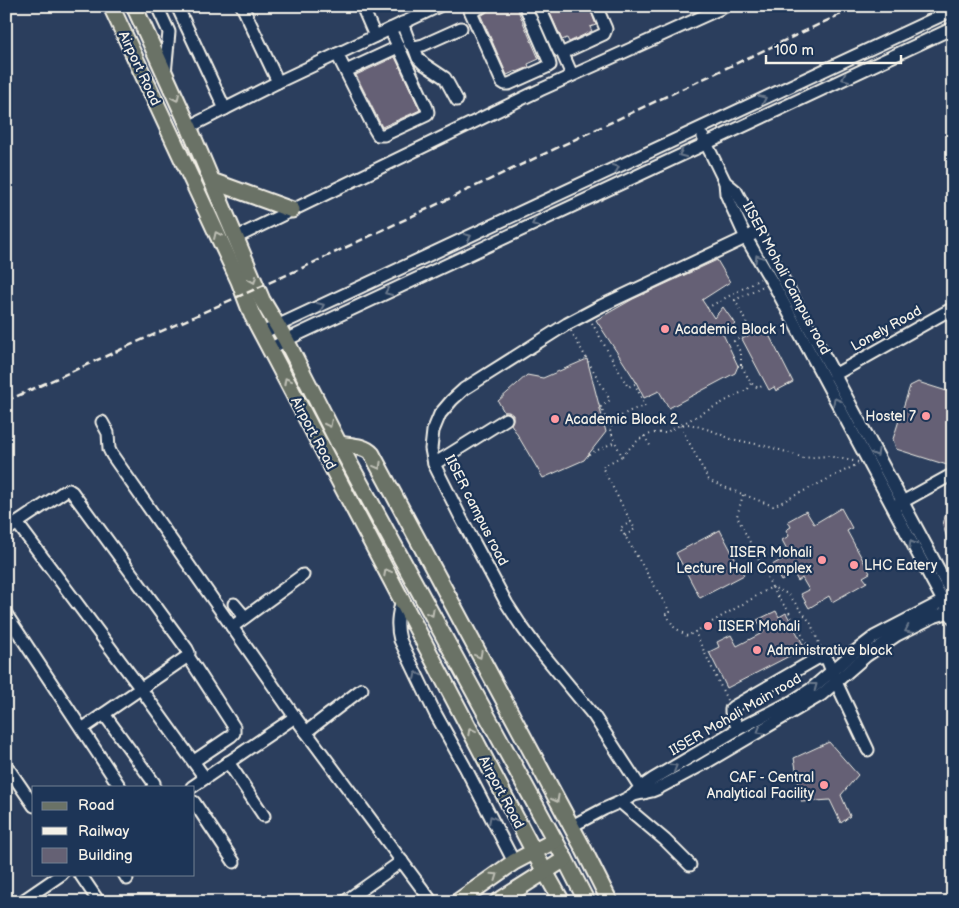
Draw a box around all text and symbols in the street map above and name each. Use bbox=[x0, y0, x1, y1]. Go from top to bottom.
street label: Airport Road bbox=[115, 28, 164, 108]
scale bar bbox=[766, 32, 902, 64]
text: 100 m bbox=[774, 41, 814, 60]
one-way arrow bbox=[841, 71, 850, 82]
one-way arrow bbox=[169, 93, 180, 102]
one-way arrow bbox=[758, 95, 767, 106]
one-way arrow bbox=[678, 148, 687, 158]
one-way arrow bbox=[611, 164, 620, 175]
street label: IISER Mohali Campus road bbox=[739, 199, 834, 358]
one-way arrow bbox=[531, 217, 540, 227]
one-way arrow bbox=[213, 231, 223, 240]
one-way arrow bbox=[463, 233, 472, 243]
one-way arrow bbox=[755, 255, 765, 264]
one-way arrow bbox=[247, 275, 258, 284]
one-way arrow bbox=[384, 286, 393, 297]
one-way arrow bbox=[316, 302, 325, 312]
street label: Lonely Road bbox=[848, 302, 924, 355]
place label: Academic Block 1 bbox=[675, 321, 785, 338]
marker: Academic Block 1 bbox=[659, 323, 671, 335]
one-way arrow bbox=[283, 378, 293, 387]
street label: Airport Road bbox=[287, 394, 340, 473]
one-way arrow bbox=[832, 397, 842, 406]
place label: Hostel 7 bbox=[865, 408, 916, 425]
marker: Hostel 7 bbox=[920, 410, 932, 422]
place label: Academic Block 2 bbox=[565, 411, 679, 428]
marker: Academic Block 2 bbox=[549, 413, 561, 425]
one-way arrow bbox=[323, 419, 333, 428]
one-way arrow bbox=[870, 448, 880, 457]
street label: IISER campus road bbox=[441, 452, 512, 569]
one-way arrow bbox=[372, 460, 382, 469]
one-way arrow bbox=[909, 540, 919, 549]
place label: IISER Mohali Lecture Hall Complex bbox=[676, 544, 812, 577]
marker: IISER Mohali Lecture Hall Complex bbox=[816, 554, 828, 566]
place label: LHC Eatery bbox=[864, 557, 938, 574]
marker: LHC Eatery bbox=[848, 559, 860, 571]
one-way arrow bbox=[383, 568, 393, 577]
one-way arrow bbox=[425, 608, 435, 617]
place label: IISER Mohali bbox=[718, 618, 800, 635]
marker: IISER Mohali bbox=[702, 620, 714, 632]
one-way arrow bbox=[904, 623, 913, 634]
place label: Administrative block bbox=[767, 642, 892, 659]
marker: Administrative block bbox=[751, 644, 763, 656]
one-way arrow bbox=[473, 650, 483, 659]
street label: IISER Mohali Main road bbox=[666, 670, 804, 759]
one-way arrow bbox=[412, 671, 423, 680]
one-way arrow bbox=[808, 683, 817, 691]
one-way arrow bbox=[756, 724, 765, 734]
one-way arrow bbox=[467, 727, 477, 736]
street label: Airport Road bbox=[475, 753, 528, 832]
one-way arrow bbox=[668, 763, 677, 773]
place label: CAF - Central Analytical Facility bbox=[707, 769, 815, 802]
marker: CAF - Central Analytical Facility bbox=[818, 779, 830, 791]
legend bbox=[32, 786, 195, 876]
one-way arrow bbox=[549, 794, 559, 803]
text: Road bbox=[78, 796, 114, 815]
one-way arrow bbox=[488, 815, 498, 824]
text: Railway bbox=[78, 822, 129, 841]
text: Building bbox=[78, 846, 133, 865]
one-way arrow bbox=[489, 873, 499, 882]

